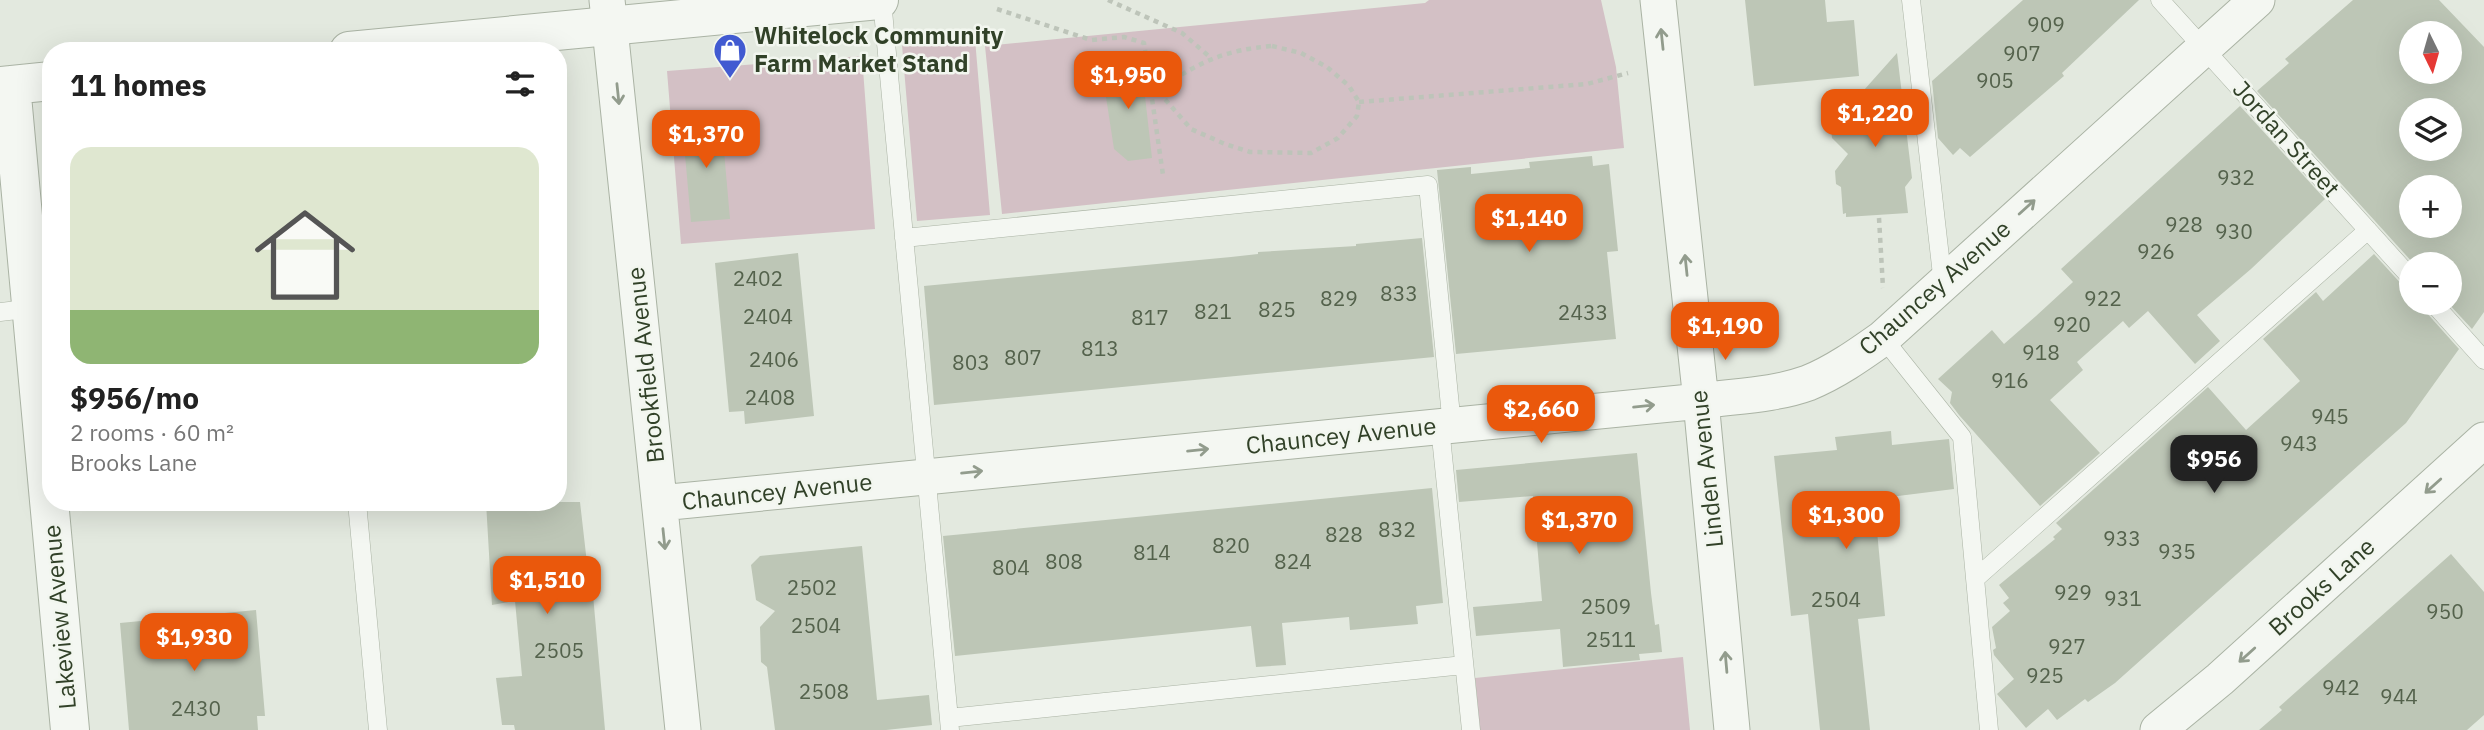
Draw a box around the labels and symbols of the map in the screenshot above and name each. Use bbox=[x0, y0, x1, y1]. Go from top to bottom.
house number: 909 bbox=[2027, 10, 2065, 38]
place label: Whitelock Community Farm Market Stand bbox=[754, 19, 1004, 79]
north arrow bbox=[2399, 21, 2462, 84]
one-way arrow bbox=[1655, 28, 1668, 51]
shop icon: Whitelock Community Farm Market Stand bbox=[711, 31, 749, 80]
house number: 907 bbox=[2003, 39, 2041, 67]
pin: $1,950 bbox=[1071, 52, 1185, 111]
house number: 905 bbox=[1976, 66, 2014, 94]
street label: Jordan Street bbox=[2226, 73, 2348, 203]
one-way arrow bbox=[611, 82, 624, 105]
pin: $1,220 bbox=[1818, 90, 1932, 149]
pin: $1,370 bbox=[649, 110, 763, 170]
house number: 932 bbox=[2217, 163, 2255, 191]
pin: $1,140 bbox=[1472, 194, 1586, 254]
one-way arrow bbox=[2018, 200, 2036, 216]
house number: 928 bbox=[2165, 210, 2203, 238]
street label: Chauncey Avenue bbox=[1852, 212, 2017, 362]
house number: 930 bbox=[2215, 217, 2253, 245]
house number: 926 bbox=[2137, 237, 2175, 265]
one-way arrow bbox=[1680, 254, 1693, 277]
house number: 2402 bbox=[733, 264, 783, 292]
street label: Brookfield Avenue bbox=[619, 266, 671, 465]
house number: 833 bbox=[1380, 279, 1418, 307]
house number: 829 bbox=[1320, 284, 1358, 312]
house number: 922 bbox=[2084, 284, 2122, 312]
house number: 825 bbox=[1258, 295, 1296, 323]
house number: 821 bbox=[1194, 297, 1232, 325]
house number: 2433 bbox=[1558, 298, 1608, 326]
house number: 2404 bbox=[743, 302, 793, 330]
pin: $1,190 bbox=[1668, 302, 1782, 362]
house number: 817 bbox=[1131, 303, 1169, 331]
house number: 920 bbox=[2053, 310, 2091, 338]
house number: 813 bbox=[1081, 334, 1119, 362]
house number: 918 bbox=[2022, 338, 2060, 366]
house number: 807 bbox=[1004, 343, 1042, 371]
house number: 2406 bbox=[749, 345, 799, 373]
house number: 803 bbox=[952, 348, 990, 376]
house number: 916 bbox=[1991, 366, 2029, 394]
house number: 2408 bbox=[745, 383, 795, 411]
pin: $2,660 bbox=[1484, 386, 1598, 445]
street label: Linden Avenue bbox=[1682, 389, 1730, 549]
one-way arrow bbox=[1633, 400, 1655, 413]
house number: 945 bbox=[2311, 402, 2349, 430]
street label: Chauncey Avenue bbox=[1244, 409, 1438, 461]
house number: 943 bbox=[2280, 429, 2318, 457]
pin: $956 bbox=[2173, 435, 2255, 495]
one-way arrow bbox=[1187, 443, 1209, 456]
street label: Chauncey Avenue bbox=[680, 465, 874, 517]
one-way arrow bbox=[960, 466, 983, 479]
one-way arrow bbox=[2424, 478, 2442, 494]
pin: $1,300 bbox=[1789, 491, 1903, 551]
pin: $1,370 bbox=[1522, 496, 1636, 556]
house number: 832 bbox=[1378, 515, 1416, 543]
house number: 828 bbox=[1325, 520, 1363, 548]
street label: Lakeview Avenue bbox=[35, 523, 83, 711]
house number: 933 bbox=[2103, 524, 2141, 552]
one-way arrow bbox=[658, 528, 671, 550]
street label: Brooks Lane bbox=[2261, 530, 2381, 643]
house number: 820 bbox=[1212, 531, 1250, 559]
house number: 935 bbox=[2158, 537, 2196, 565]
house number: 814 bbox=[1133, 538, 1171, 566]
house number: 808 bbox=[1045, 547, 1083, 575]
house number: 824 bbox=[1274, 547, 1312, 575]
house number: 804 bbox=[992, 553, 1030, 581]
pin: $1,510 bbox=[490, 556, 604, 616]
house number: 2502 bbox=[787, 573, 837, 601]
house number: 929 bbox=[2054, 578, 2092, 606]
house number: 931 bbox=[2104, 584, 2142, 612]
house number: 2504 bbox=[1811, 585, 1861, 613]
house number: 2509 bbox=[1581, 592, 1631, 620]
house number: 950 bbox=[2426, 597, 2464, 625]
house number: 2504 bbox=[791, 611, 841, 639]
pin: $1,930 bbox=[137, 614, 251, 673]
house number: 2511 bbox=[1586, 625, 1636, 653]
house number: 927 bbox=[2048, 632, 2086, 660]
house number: 2505 bbox=[534, 636, 584, 664]
one-way arrow bbox=[2238, 647, 2256, 663]
one-way arrow bbox=[1719, 651, 1732, 674]
house number: 925 bbox=[2026, 661, 2064, 689]
house number: 942 bbox=[2322, 673, 2360, 701]
house number: 2508 bbox=[799, 677, 849, 705]
house number: 944 bbox=[2380, 682, 2418, 710]
house number: 2430 bbox=[171, 694, 221, 722]

